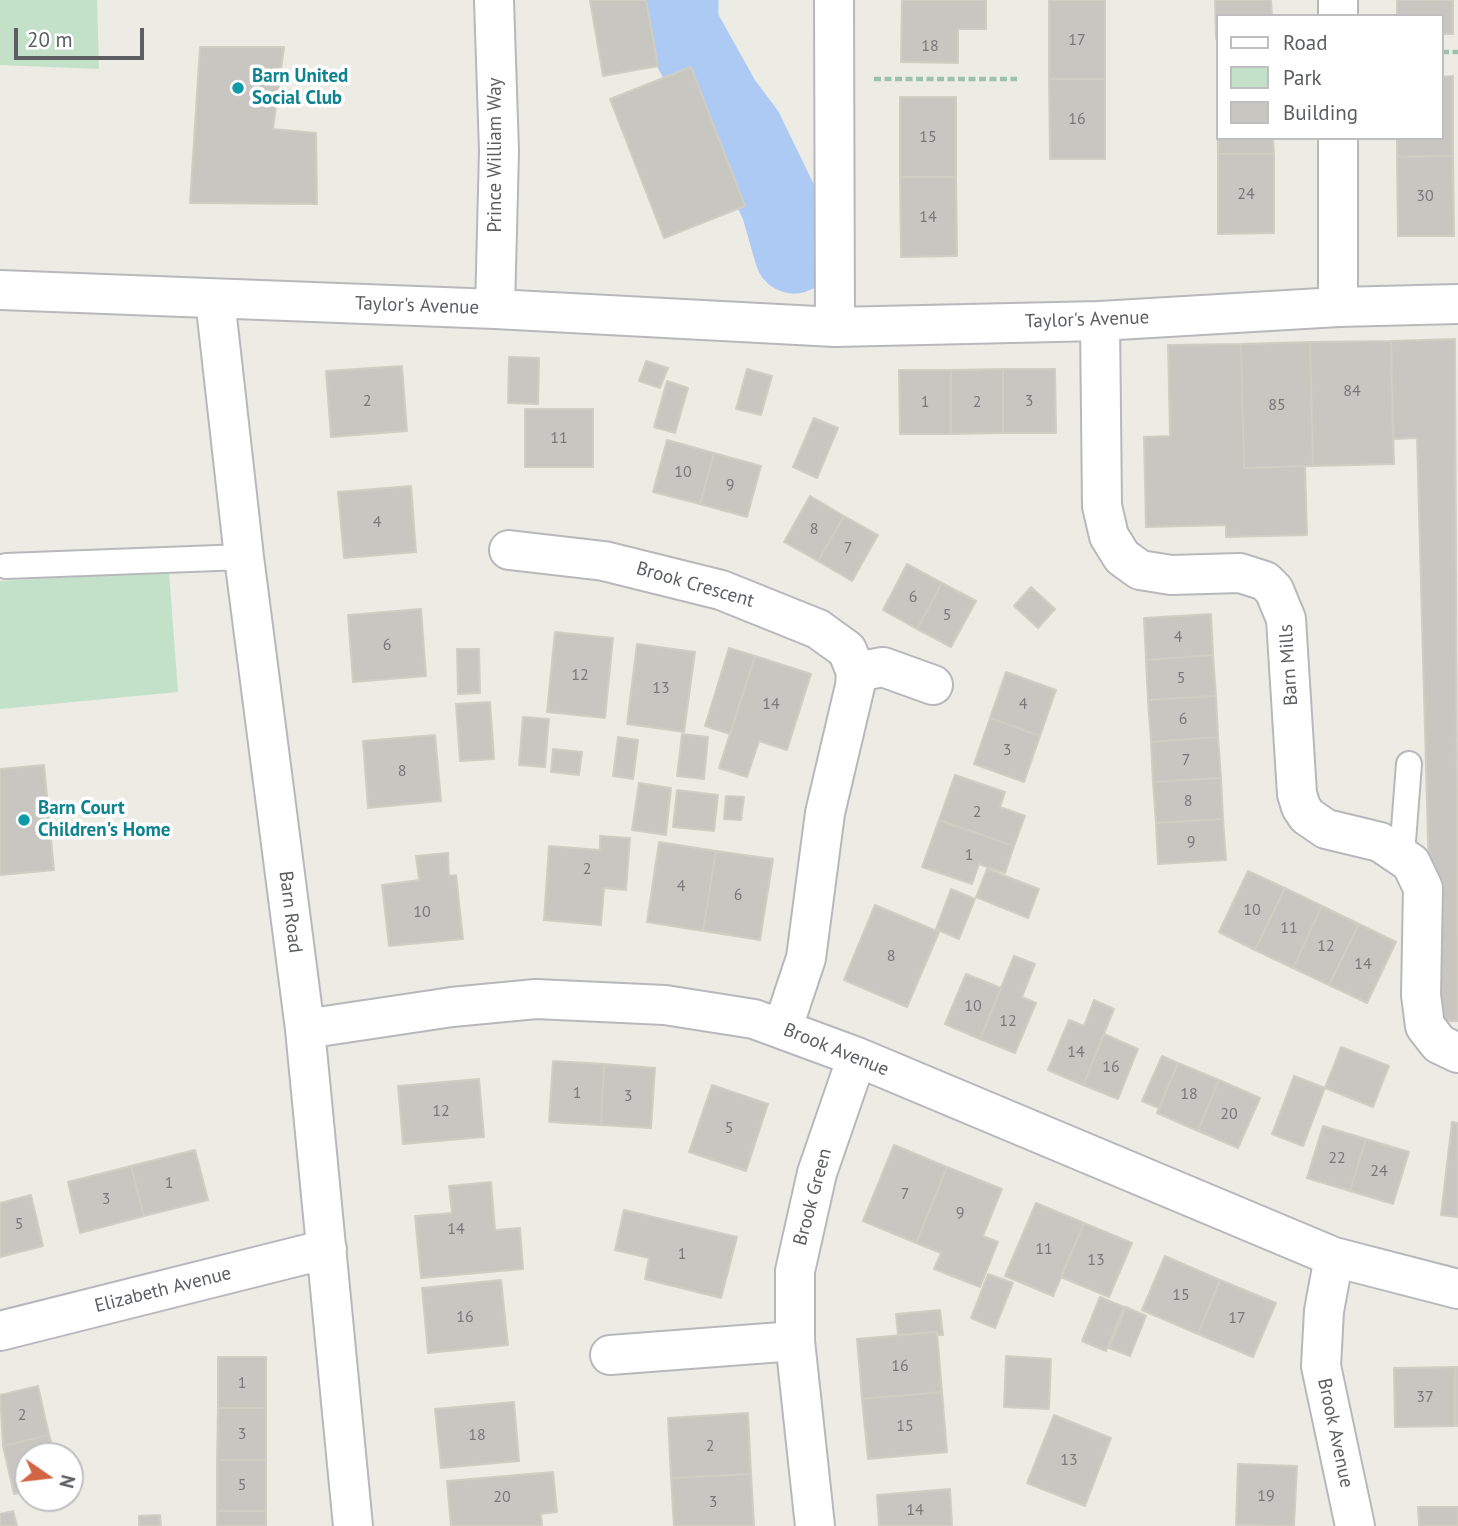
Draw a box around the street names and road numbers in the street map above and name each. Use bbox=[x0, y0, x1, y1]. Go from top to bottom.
street label: Prince William Way bbox=[485, 78, 507, 232]
street label: Taylor's Avenue bbox=[354, 292, 480, 320]
street label: Taylor's Avenue bbox=[1024, 306, 1150, 334]
street label: Brook Crescent bbox=[634, 557, 756, 613]
street label: Barn Mills bbox=[1275, 623, 1303, 707]
street label: Barn Road bbox=[274, 870, 306, 954]
street label: Brook Avenue bbox=[780, 1019, 892, 1081]
street label: Brook Green bbox=[789, 1146, 837, 1248]
street label: Elizabeth Avenue bbox=[92, 1262, 234, 1318]
street label: Brook Avenue bbox=[1312, 1376, 1358, 1490]

